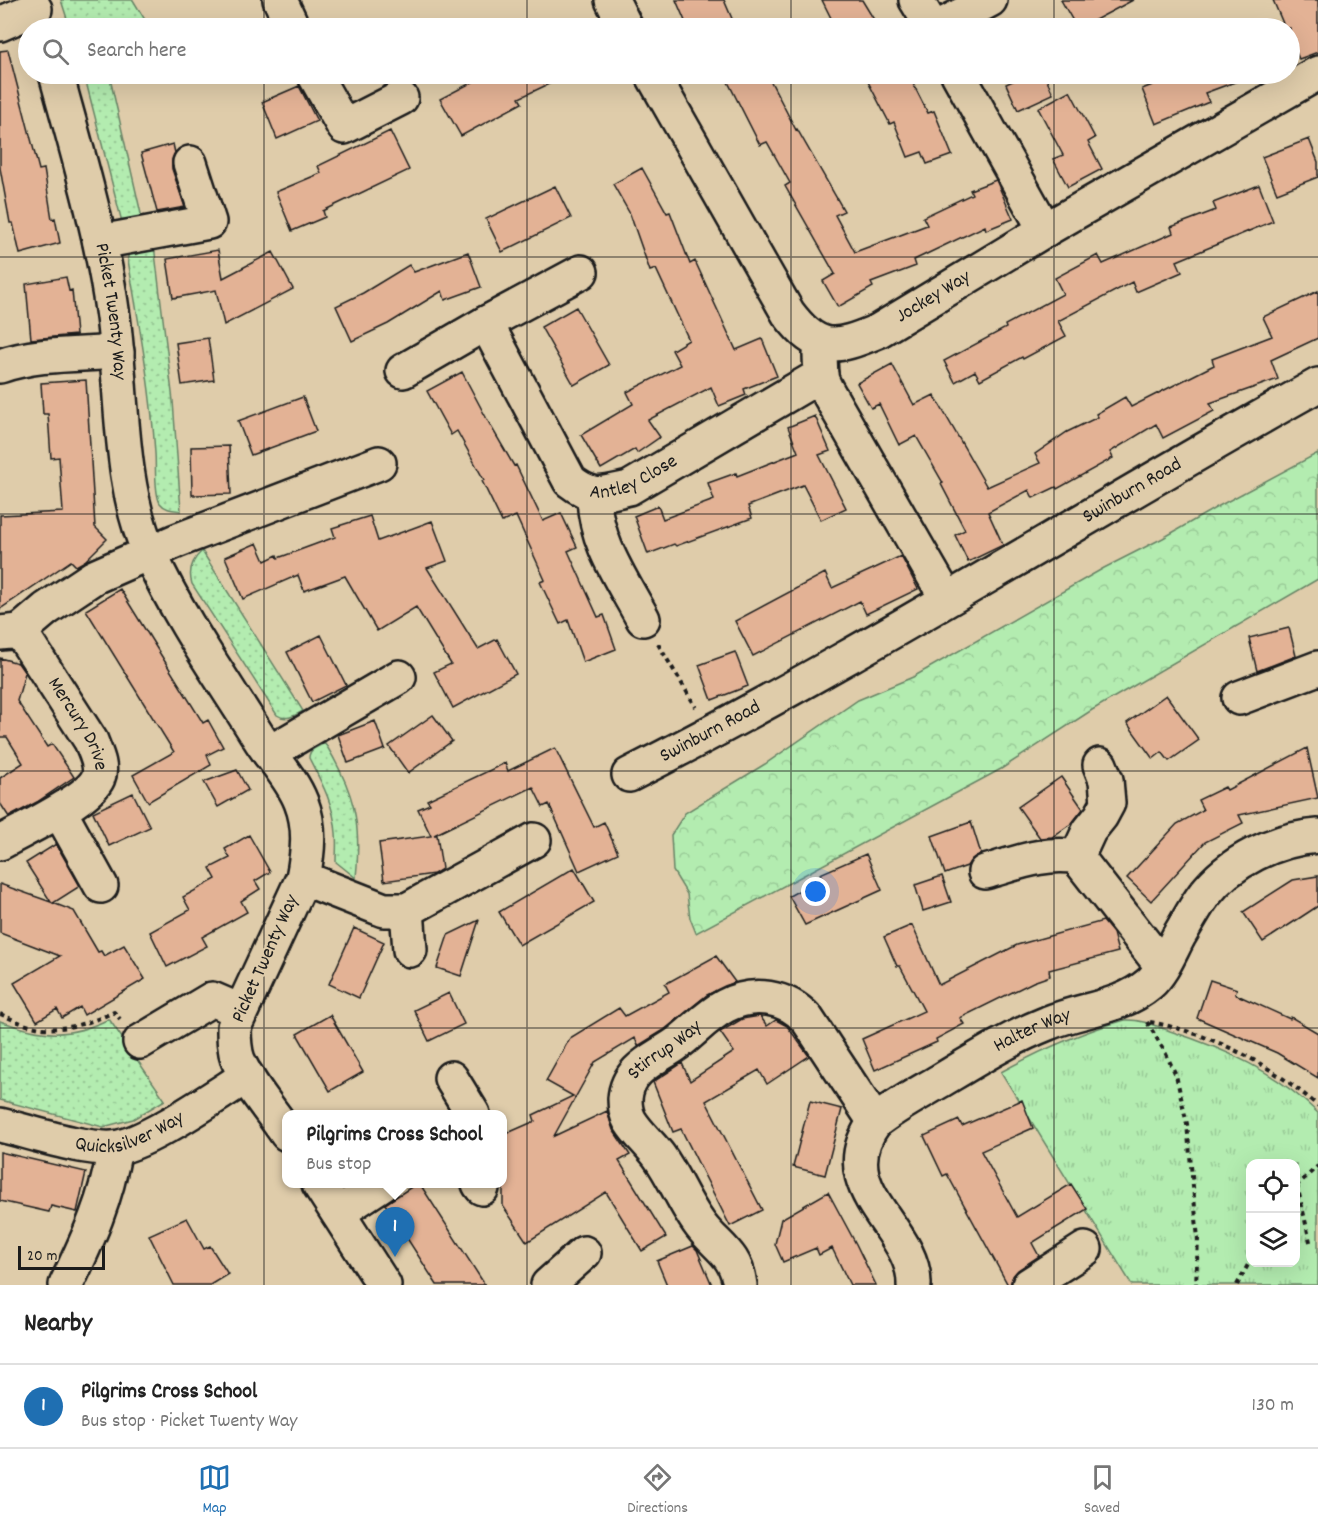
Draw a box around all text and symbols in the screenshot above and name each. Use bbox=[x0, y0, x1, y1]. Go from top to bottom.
search box bbox=[18, 18, 1300, 84]
icon: search bbox=[39, 35, 72, 68]
text: Search here bbox=[87, 36, 186, 67]
street label: Picket Twenty Way bbox=[86, 241, 133, 382]
street label: Jockey Way bbox=[891, 263, 977, 331]
street label: Antley Close bbox=[588, 448, 683, 508]
street label: Swinburn Road bbox=[1078, 451, 1187, 531]
street label: Mercury Drive bbox=[40, 672, 114, 772]
street label: Swinburn Road bbox=[655, 694, 766, 771]
your location bbox=[801, 877, 830, 906]
street label: Picket Twenty Way bbox=[225, 890, 307, 1028]
street label: Halter Way bbox=[989, 1002, 1075, 1060]
street label: Stirrup Way bbox=[621, 1014, 709, 1086]
street label: Quicksilver Way bbox=[73, 1104, 191, 1162]
popup bbox=[282, 1110, 507, 1188]
text: Pilgrims Cross School bbox=[306, 1120, 483, 1151]
text: Bus stop bbox=[306, 1151, 371, 1179]
map controls bbox=[1246, 1159, 1300, 1267]
button: locate bbox=[1246, 1159, 1300, 1213]
pin: 1 bbox=[376, 1208, 414, 1257]
button: layers bbox=[1246, 1213, 1300, 1267]
scale bar bbox=[18, 1243, 105, 1270]
text: 20 m bbox=[27, 1245, 57, 1268]
text: Nearby bbox=[24, 1306, 92, 1343]
text: Pilgrims Cross School bbox=[81, 1377, 257, 1408]
text: 1 bbox=[41, 1392, 46, 1420]
text: 130 m bbox=[1252, 1392, 1294, 1420]
text: Bus stop · Picket Twenty Way bbox=[81, 1408, 297, 1436]
tab: Map bbox=[198, 1461, 231, 1520]
tab: Directions bbox=[627, 1461, 688, 1520]
tab: Saved bbox=[1084, 1461, 1120, 1520]

